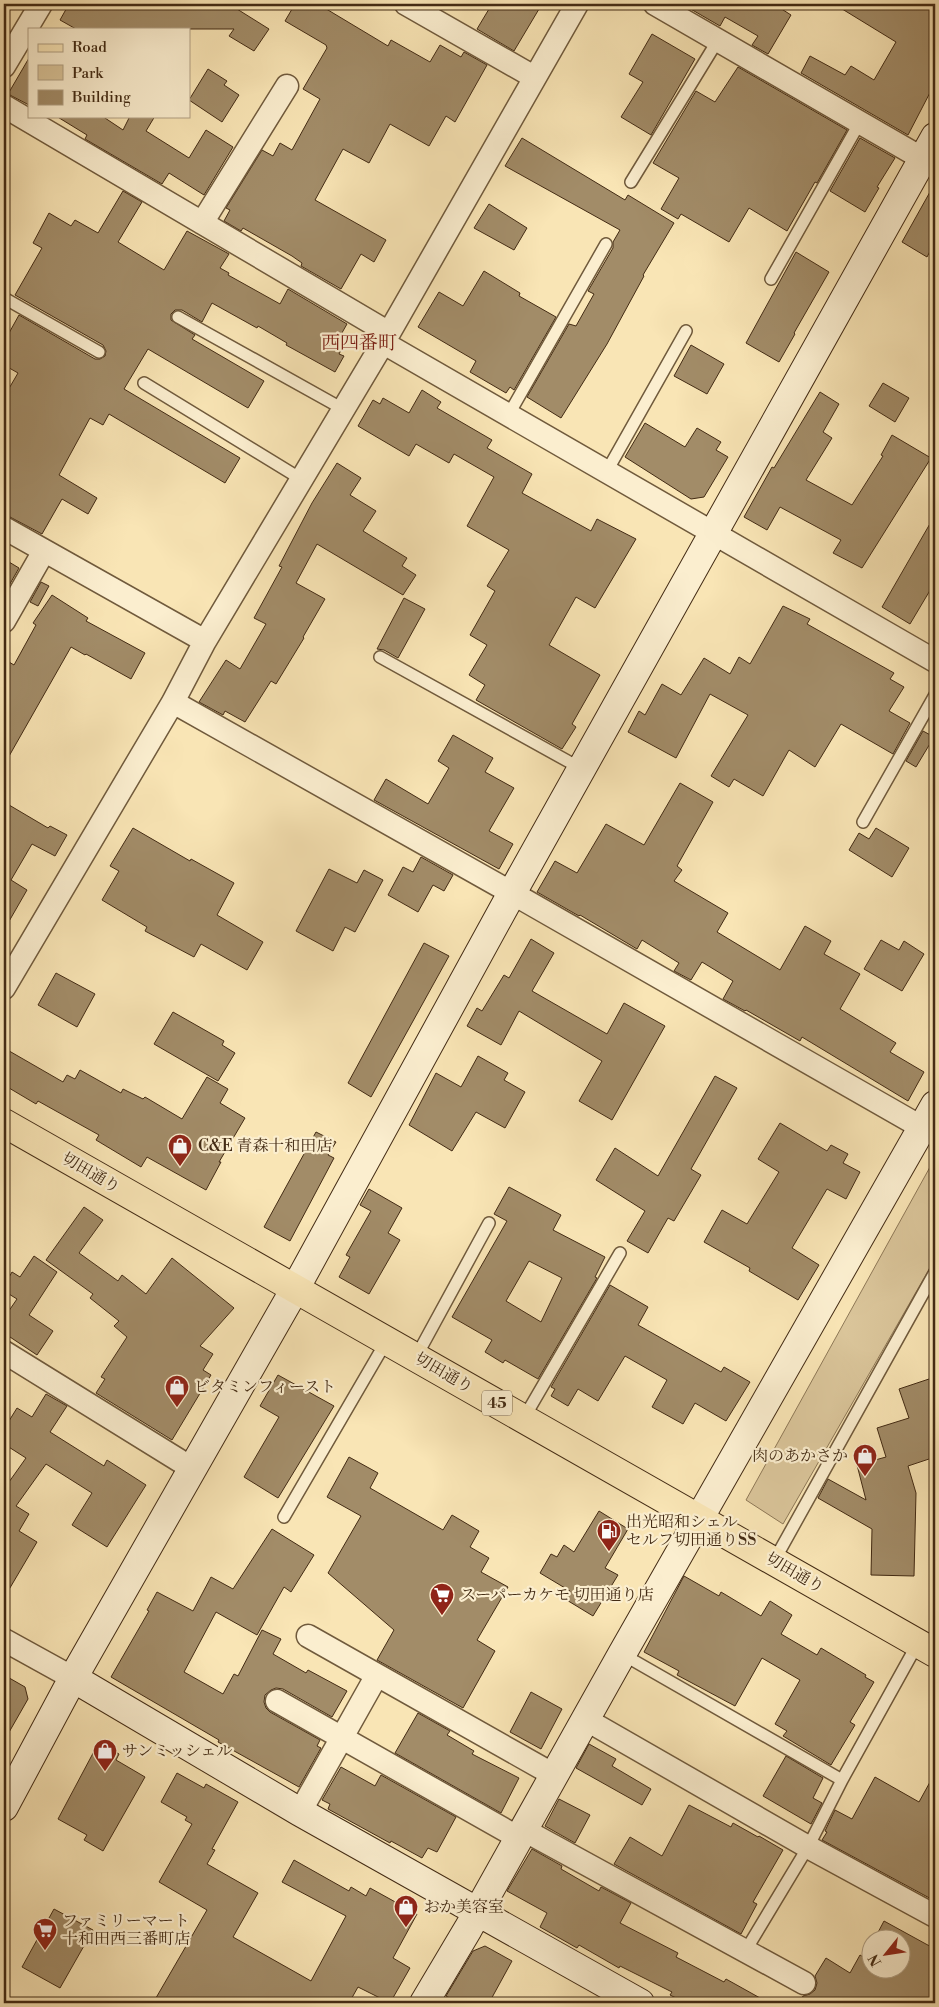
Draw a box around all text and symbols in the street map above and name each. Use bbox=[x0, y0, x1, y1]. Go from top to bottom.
legend bbox=[28, 28, 190, 118]
text: Road bbox=[72, 38, 107, 57]
text: Park bbox=[72, 64, 104, 83]
text: Building bbox=[71, 88, 131, 107]
district label: 西四番町 bbox=[321, 331, 397, 355]
shop icon: C&E 青森十和田店 bbox=[167, 1133, 193, 1167]
place label: C&E 青森十和田店 bbox=[198, 1136, 332, 1156]
street label: 切田通り bbox=[58, 1148, 124, 1198]
street label: 切田通り bbox=[411, 1348, 477, 1398]
shop icon: ビタミンフィースト bbox=[164, 1374, 190, 1408]
place label: ビタミンフィースト bbox=[194, 1377, 336, 1397]
road number: 45 bbox=[482, 1390, 512, 1416]
shop icon: 肉のあかさか bbox=[852, 1443, 878, 1477]
place label: 肉のあかさか bbox=[752, 1446, 848, 1466]
place label: 出光昭和シェル セルフ切田通りSS bbox=[626, 1512, 757, 1550]
fuel station icon: 出光昭和シェル セルフ切田通りSS bbox=[596, 1518, 622, 1552]
street label: 切田通り bbox=[762, 1548, 828, 1598]
supermarket icon: スーパーカケモ 切田通り店 bbox=[429, 1582, 455, 1616]
place label: スーパーカケモ 切田通り店 bbox=[460, 1585, 653, 1605]
shop icon: サンミッシェル bbox=[92, 1738, 118, 1772]
place label: サンミッシェル bbox=[122, 1741, 233, 1761]
shop icon: おか美容室 bbox=[393, 1894, 419, 1928]
place label: おか美容室 bbox=[424, 1897, 504, 1917]
place label: ファミリーマート 十和田西三番町店 bbox=[62, 1911, 190, 1949]
supermarket icon: ファミリーマート 十和田西三番町店 bbox=[32, 1917, 58, 1951]
north arrow bbox=[862, 1930, 912, 1980]
text: N bbox=[865, 1951, 886, 1969]

